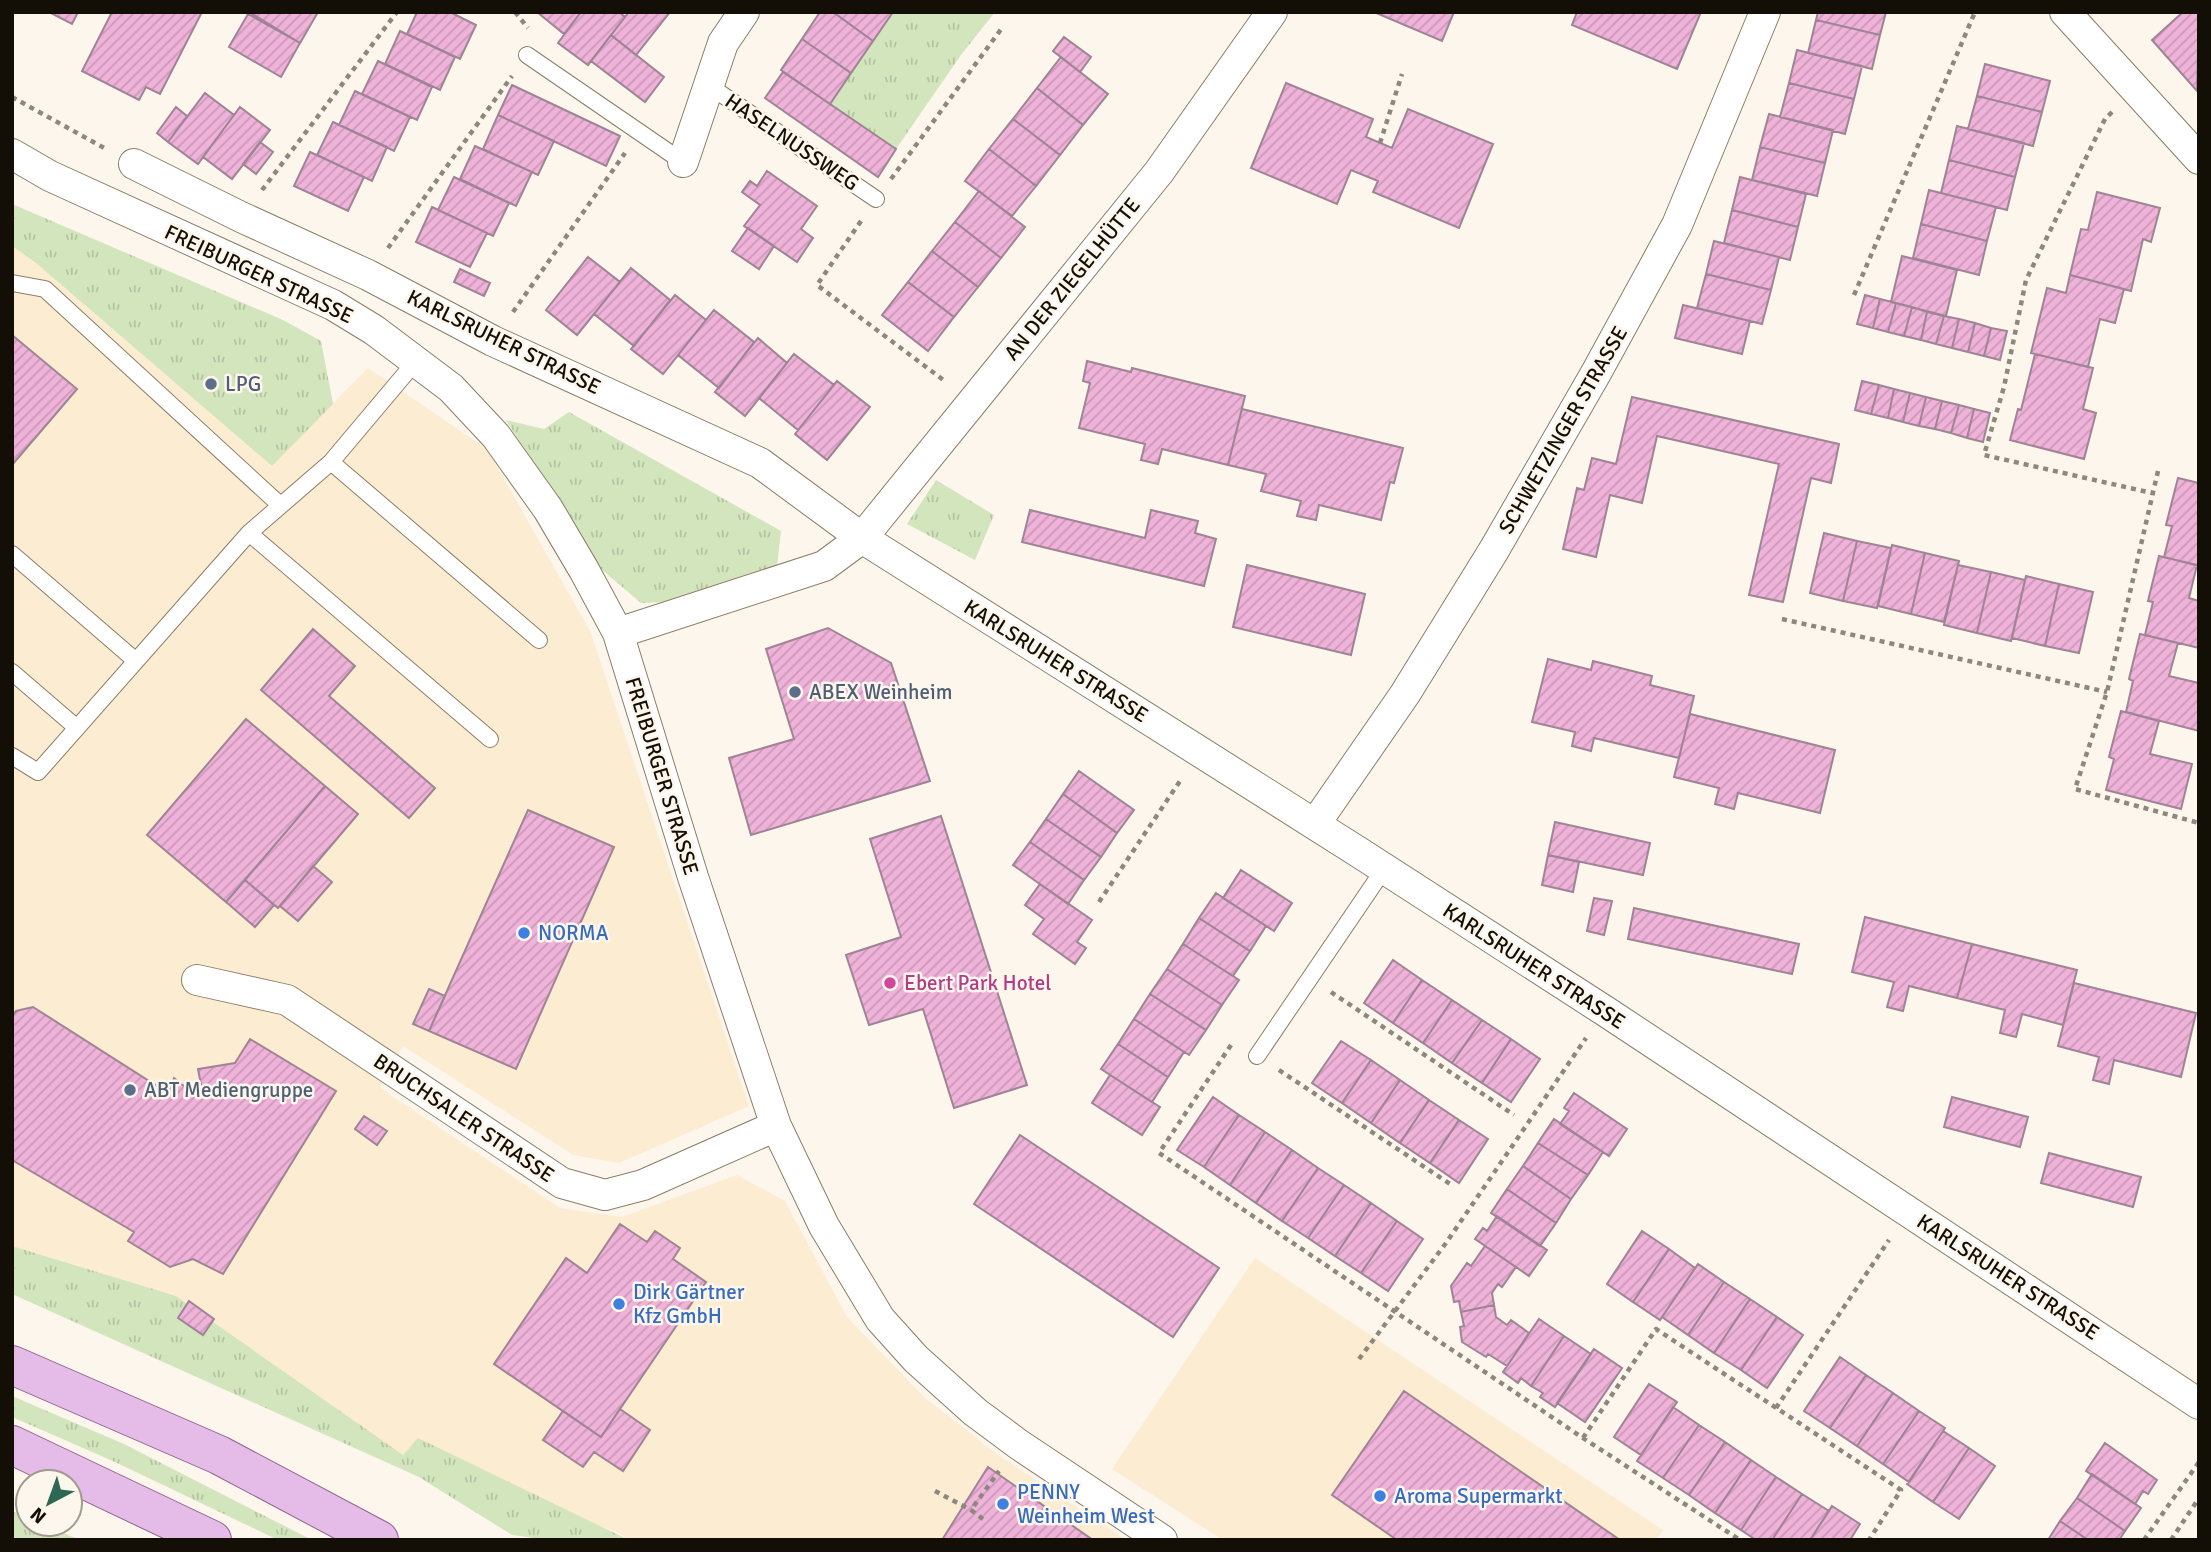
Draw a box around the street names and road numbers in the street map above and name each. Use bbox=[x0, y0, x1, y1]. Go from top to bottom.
street label: HASELNUSSWEG bbox=[720, 88, 864, 196]
street label: AN DER ZIEGELHÜTTE bbox=[998, 192, 1146, 366]
street label: FREIBURGER STRASSE bbox=[160, 219, 358, 329]
street label: KARLSRUHER STRASSE bbox=[403, 284, 605, 400]
street label: SCHWETZINGER STRASSE bbox=[1493, 322, 1633, 538]
street label: KARLSRUHER STRASSE bbox=[959, 594, 1153, 728]
street label: FREIBURGER STRASSE bbox=[620, 674, 704, 878]
street label: KARLSRUHER STRASSE bbox=[1438, 897, 1630, 1035]
street label: BRUCHSALER STRASSE bbox=[369, 1048, 559, 1188]
street label: KARLSRUHER STRASSE bbox=[1912, 1208, 2104, 1346]

